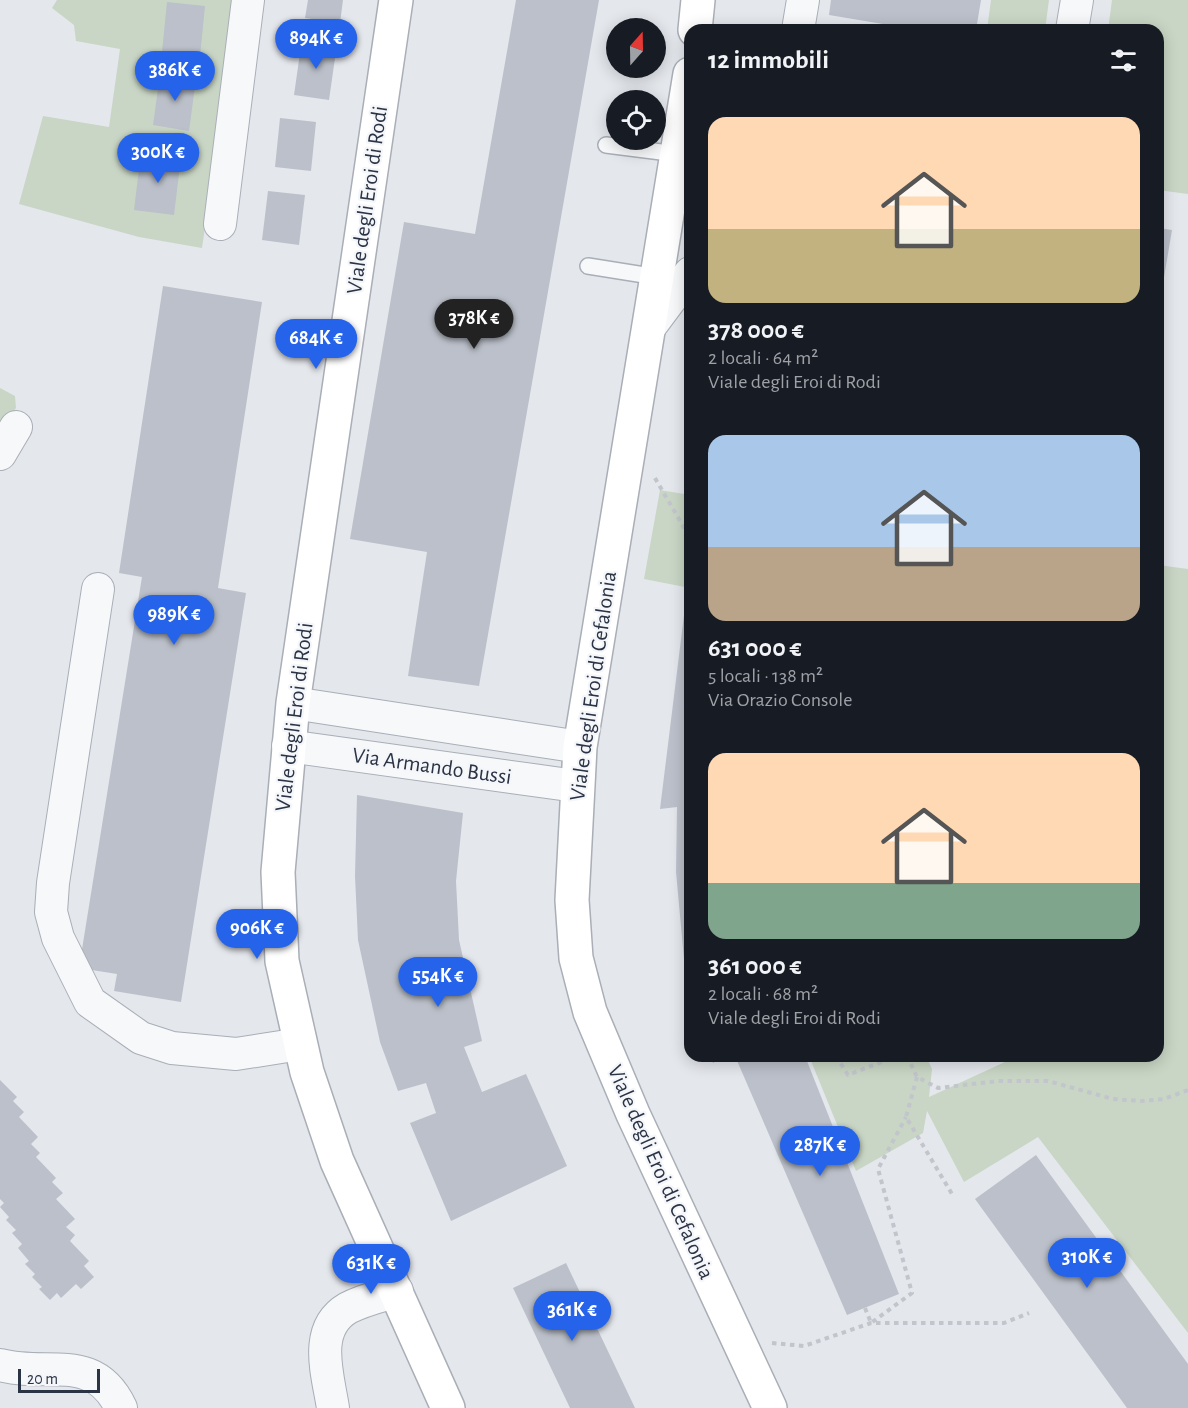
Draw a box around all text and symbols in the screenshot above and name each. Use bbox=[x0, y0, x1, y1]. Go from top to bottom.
north arrow bbox=[606, 18, 666, 78]
map controls bbox=[606, 18, 666, 150]
pin: 894K € bbox=[267, 19, 365, 70]
text: 894K € bbox=[289, 28, 343, 48]
icon: filters bbox=[1107, 44, 1140, 77]
text: 12 immobili bbox=[708, 47, 829, 73]
pin: 386K € bbox=[126, 51, 224, 102]
text: 386K € bbox=[149, 60, 201, 80]
button: locate bbox=[606, 90, 666, 150]
street label: Viale degli Eroi di Rodi bbox=[343, 104, 391, 296]
pin: 300K € bbox=[109, 133, 207, 184]
text: 300K € bbox=[131, 142, 185, 162]
icon: home bbox=[870, 156, 978, 264]
pin: 378K € bbox=[425, 299, 523, 350]
text: 378K € bbox=[448, 308, 500, 328]
text: 378 000 € bbox=[708, 317, 804, 343]
pin: 684K € bbox=[267, 319, 365, 370]
text: 684K € bbox=[289, 328, 343, 348]
text: 2 locali · 64 m² bbox=[708, 348, 818, 368]
text: Viale degli Eroi di Rodi bbox=[708, 372, 881, 392]
icon: home bbox=[870, 474, 978, 582]
street label: Viale degli Eroi di Cefalonia bbox=[566, 570, 620, 802]
pin: 989K € bbox=[125, 595, 223, 646]
text: 989K € bbox=[147, 604, 201, 624]
street label: Viale degli Eroi di Rodi bbox=[272, 621, 316, 813]
text: 631 000 € bbox=[708, 635, 802, 661]
text: 5 locali · 138 m² bbox=[708, 666, 823, 686]
text: Via Orazio Console bbox=[708, 690, 852, 710]
street label: Via Armando Bussi bbox=[351, 744, 513, 788]
icon: home bbox=[870, 792, 978, 900]
pin: 906K € bbox=[208, 909, 306, 960]
text: 906K € bbox=[230, 918, 284, 938]
text: 361 000 € bbox=[708, 953, 802, 979]
pin: 554K € bbox=[389, 957, 487, 1008]
text: 554K € bbox=[412, 966, 464, 986]
text: 2 locali · 68 m² bbox=[708, 984, 818, 1004]
text: Viale degli Eroi di Rodi bbox=[708, 1008, 881, 1028]
street label: Viale degli Eroi di Cefalonia bbox=[604, 1062, 718, 1282]
pin: 287K € bbox=[771, 1126, 869, 1177]
text: 287K € bbox=[794, 1135, 846, 1155]
pin: 310K € bbox=[1038, 1238, 1136, 1289]
pin: 631K € bbox=[322, 1244, 420, 1295]
text: 310K € bbox=[1062, 1247, 1112, 1267]
text: 631K € bbox=[346, 1253, 396, 1273]
pin: 361K € bbox=[523, 1291, 621, 1342]
text: 361K € bbox=[547, 1300, 597, 1320]
scale bar bbox=[18, 1366, 100, 1394]
text: 20 m bbox=[27, 1371, 58, 1387]

